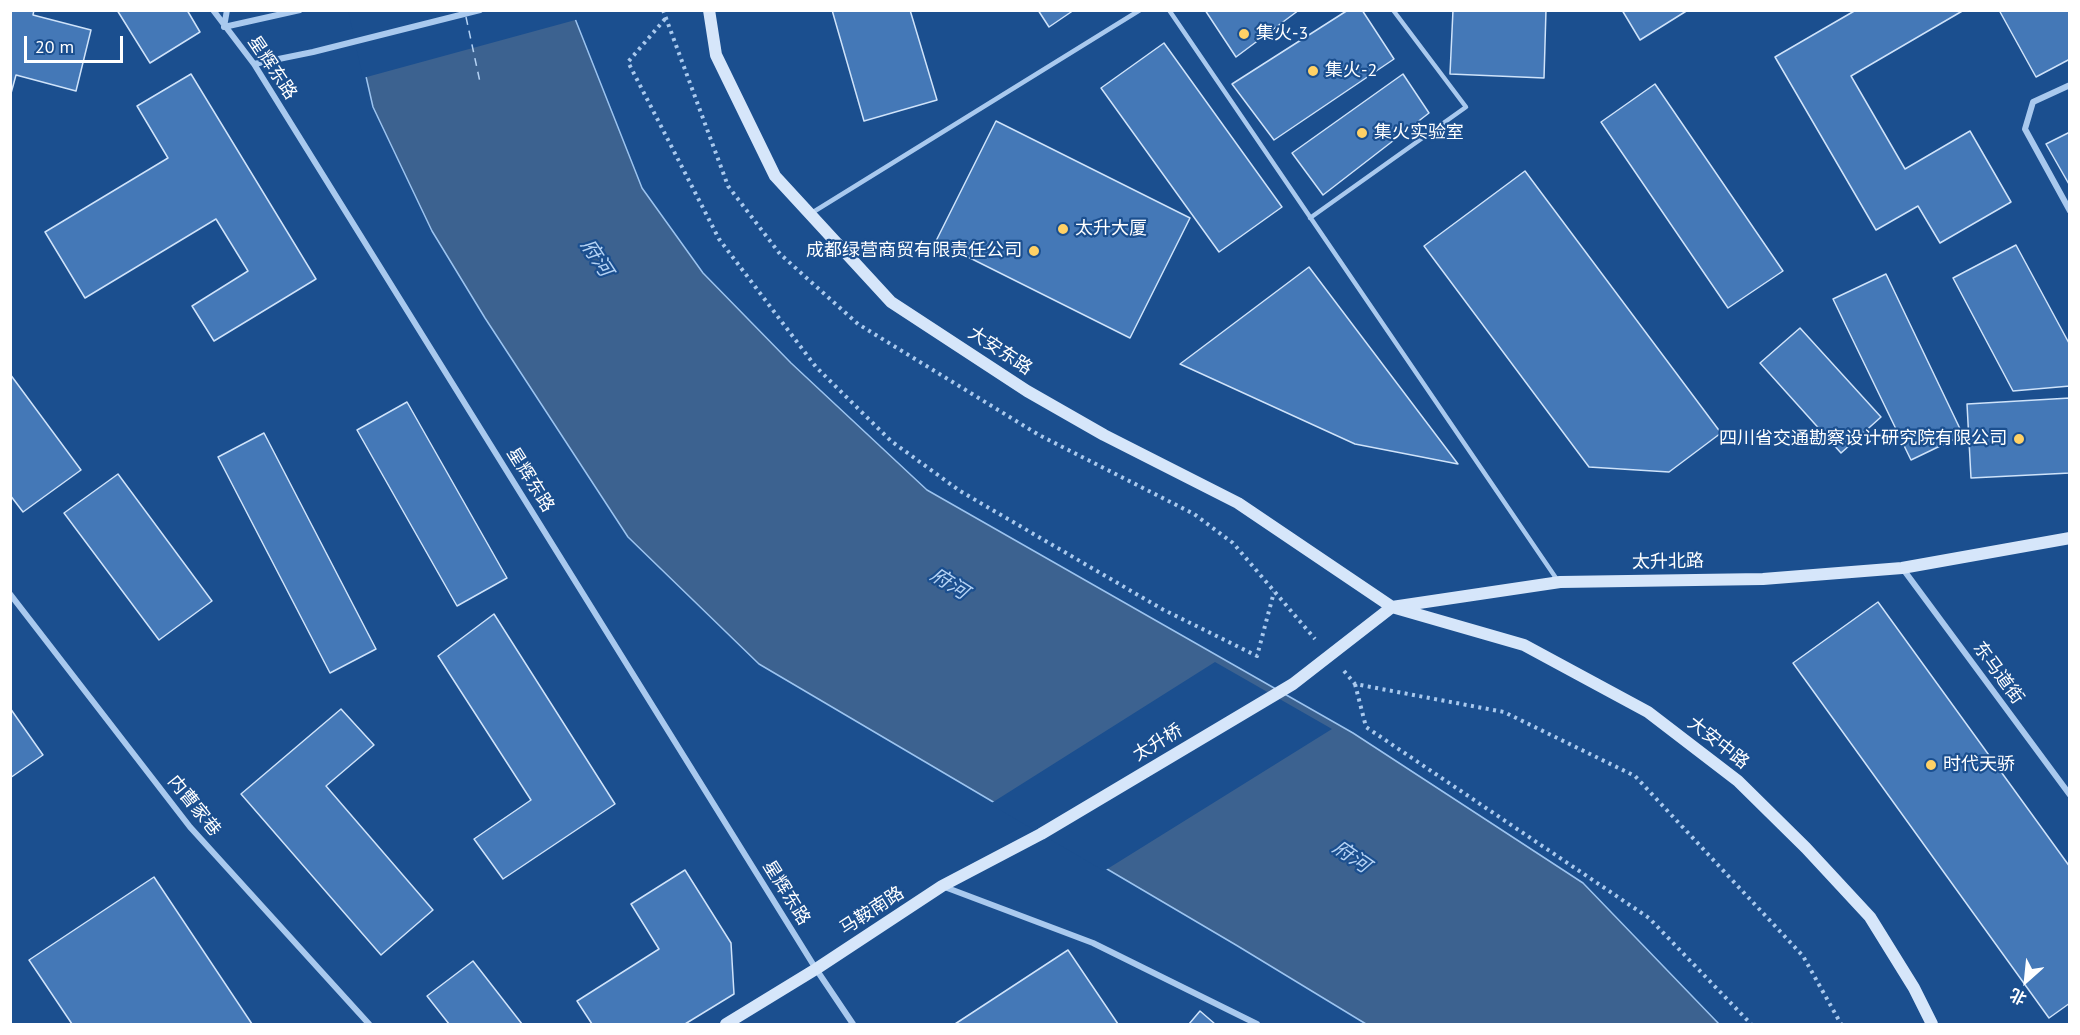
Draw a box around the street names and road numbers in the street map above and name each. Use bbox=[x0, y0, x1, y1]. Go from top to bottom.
street label: 星辉东路 bbox=[243, 32, 301, 104]
street label: 大安东路 bbox=[964, 322, 1036, 380]
street label: 星辉东路 bbox=[502, 444, 558, 516]
street label: 太升北路 bbox=[1632, 551, 1704, 573]
street label: 东马道街 bbox=[1968, 638, 2028, 708]
street label: 大安中路 bbox=[1683, 712, 1753, 774]
street label: 太升桥 bbox=[1129, 720, 1187, 766]
street label: 内曹家巷 bbox=[163, 771, 225, 841]
street label: 星辉东路 bbox=[758, 857, 814, 929]
street label: 马鞍南路 bbox=[836, 882, 908, 940]

